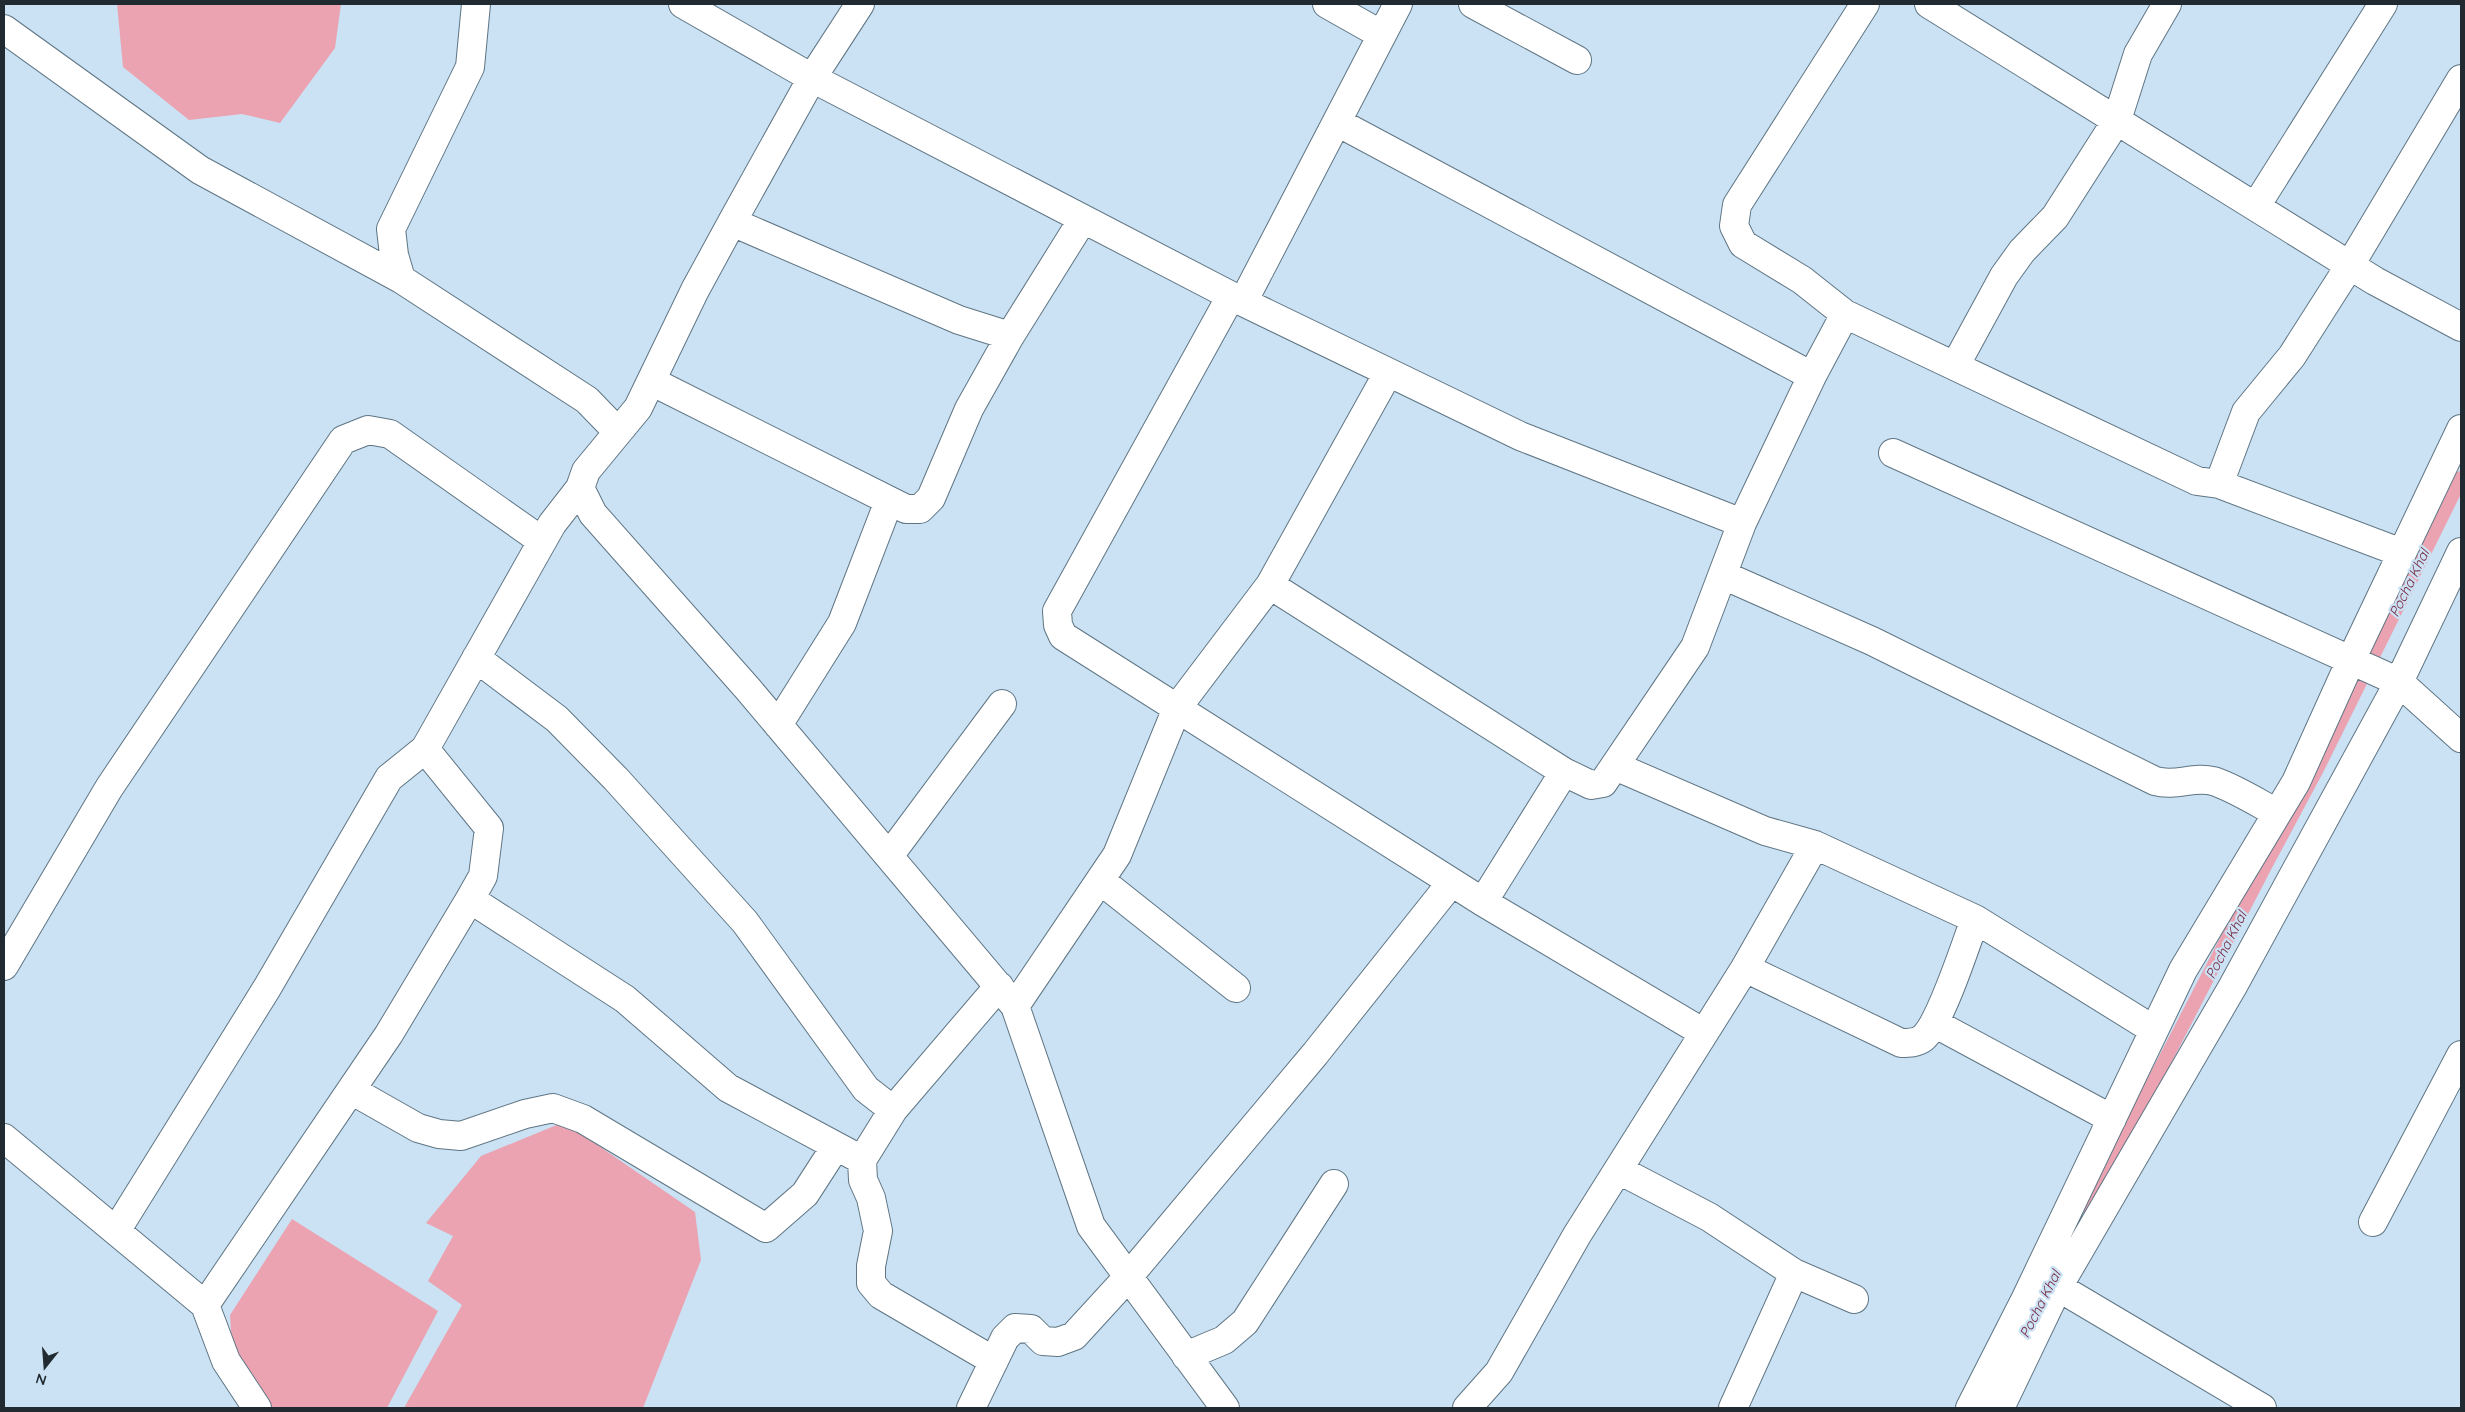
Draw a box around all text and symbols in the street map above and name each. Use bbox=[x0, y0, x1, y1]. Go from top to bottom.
water label: Pocha Khal bbox=[2385, 545, 2434, 620]
water label: Pocha Khal bbox=[2201, 907, 2251, 982]
water label: Pocha Khal bbox=[2015, 1266, 2065, 1341]
north arrow bbox=[20, 1342, 70, 1392]
text: N bbox=[34, 1369, 49, 1390]

